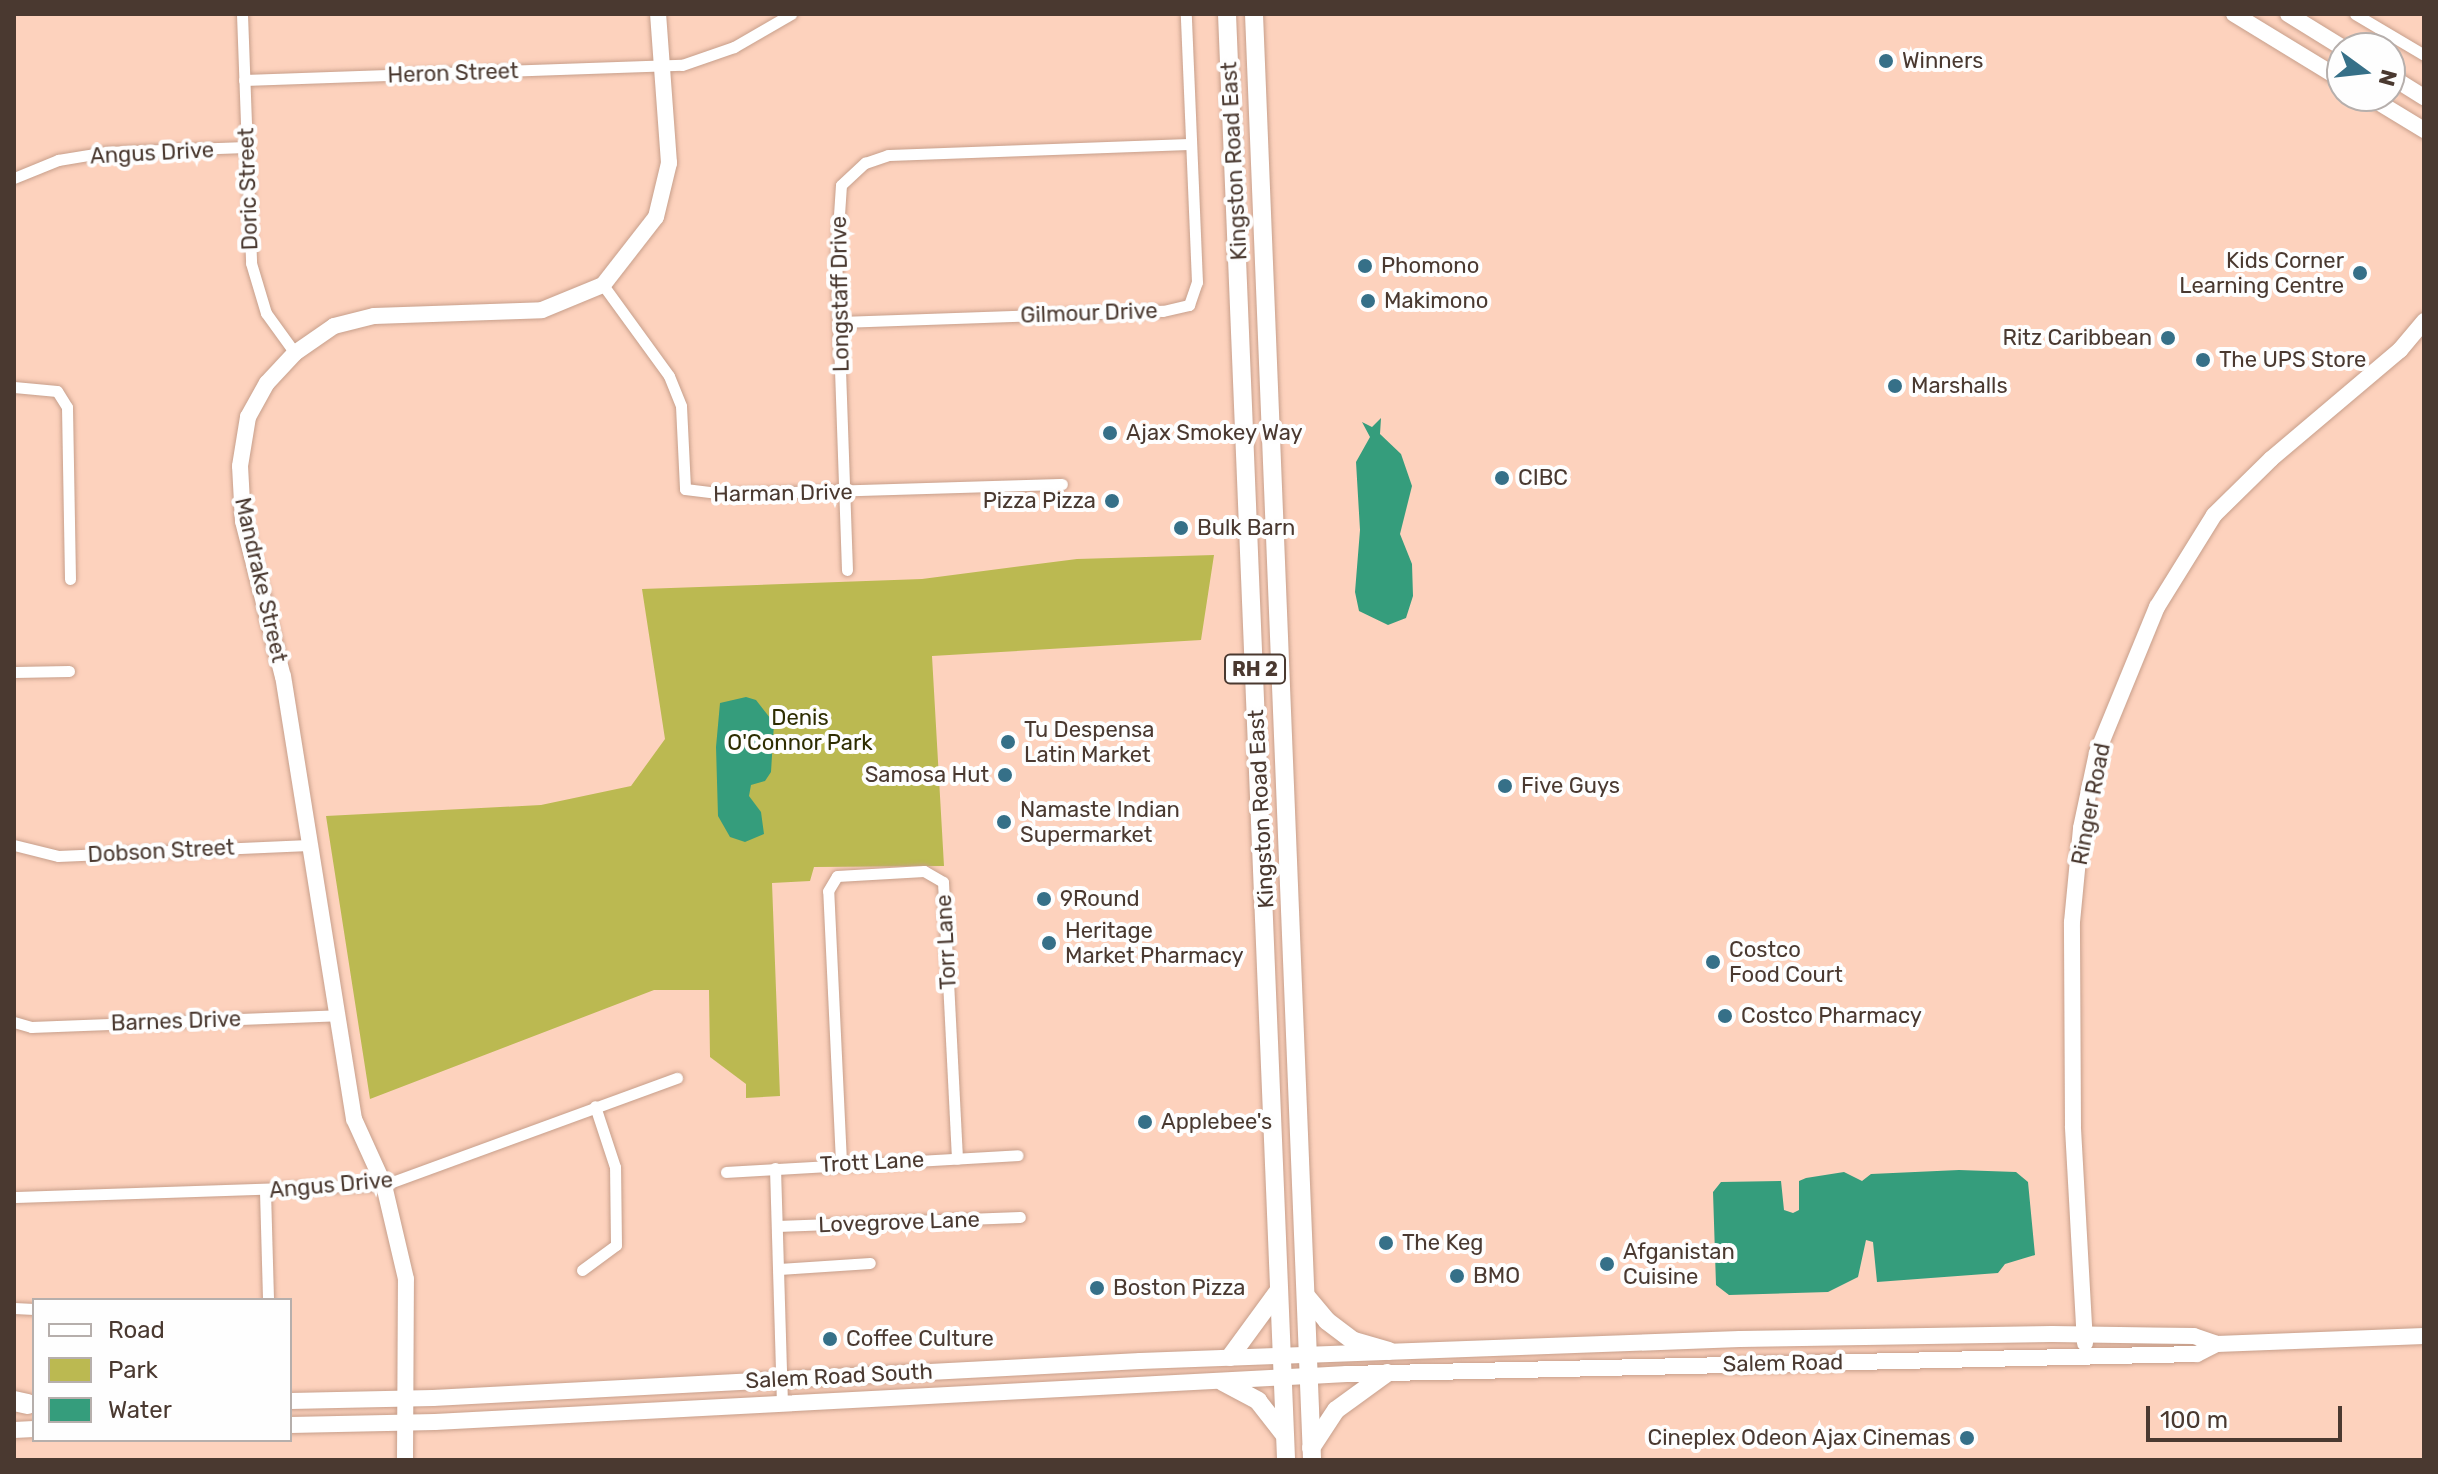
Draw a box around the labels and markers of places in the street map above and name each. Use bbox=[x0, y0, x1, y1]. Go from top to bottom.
place label: Winners bbox=[1902, 48, 1984, 74]
marker: Winners bbox=[1877, 52, 1895, 70]
place label: Kids Corner Learning Centre bbox=[2179, 247, 2344, 298]
place label: Phomono bbox=[1381, 253, 1479, 279]
marker: Phomono bbox=[1356, 257, 1374, 275]
marker: Kids Corner Learning Centre bbox=[2351, 264, 2369, 282]
place label: Makimono bbox=[1384, 288, 1488, 314]
marker: Makimono bbox=[1359, 292, 1377, 310]
place label: Ritz Caribbean bbox=[2003, 325, 2152, 351]
marker: Ritz Caribbean bbox=[2159, 329, 2177, 347]
place label: The UPS Store bbox=[2219, 347, 2366, 373]
marker: The UPS Store bbox=[2194, 351, 2212, 369]
place label: Marshalls bbox=[1911, 373, 2008, 399]
marker: Marshalls bbox=[1886, 377, 1904, 395]
place label: Ajax Smokey Way bbox=[1126, 420, 1304, 446]
marker: Ajax Smokey Way bbox=[1101, 424, 1119, 442]
place label: CIBC bbox=[1518, 465, 1568, 491]
marker: CIBC bbox=[1493, 469, 1511, 487]
place label: Pizza Pizza bbox=[983, 488, 1096, 514]
marker: Pizza Pizza bbox=[1103, 492, 1121, 510]
place label: Bulk Barn bbox=[1197, 515, 1296, 541]
marker: Bulk Barn bbox=[1172, 519, 1190, 537]
place label: Tu Despensa Latin Market bbox=[1024, 716, 1154, 768]
marker: Tu Despensa Latin Market bbox=[999, 733, 1017, 751]
place label: Samosa Hut bbox=[865, 762, 989, 788]
marker: Samosa Hut bbox=[996, 766, 1014, 784]
place label: Five Guys bbox=[1521, 773, 1620, 799]
marker: Five Guys bbox=[1496, 777, 1514, 795]
place label: Namaste Indian Supermarket bbox=[1020, 796, 1180, 848]
marker: Namaste Indian Supermarket bbox=[995, 813, 1013, 831]
place label: 9Round bbox=[1060, 886, 1140, 912]
marker: 9Round bbox=[1035, 890, 1053, 908]
place label: Heritage Market Pharmacy bbox=[1065, 917, 1244, 968]
marker: Heritage Market Pharmacy bbox=[1040, 934, 1058, 952]
place label: Costco Food Court bbox=[1729, 936, 1843, 988]
marker: Costco Food Court bbox=[1704, 953, 1722, 971]
place label: Costco Pharmacy bbox=[1741, 1003, 1922, 1029]
marker: Costco Pharmacy bbox=[1716, 1007, 1734, 1025]
place label: Applebee's bbox=[1161, 1109, 1272, 1135]
marker: Applebee's bbox=[1136, 1113, 1154, 1131]
place label: The Keg bbox=[1402, 1230, 1483, 1256]
marker: The Keg bbox=[1377, 1234, 1395, 1252]
place label: Afganistan Cuisine bbox=[1623, 1238, 1735, 1290]
marker: Afganistan Cuisine bbox=[1598, 1255, 1616, 1273]
place label: BMO bbox=[1473, 1263, 1520, 1289]
marker: BMO bbox=[1448, 1267, 1466, 1285]
place label: Boston Pizza bbox=[1113, 1275, 1245, 1301]
marker: Boston Pizza bbox=[1088, 1279, 1106, 1297]
place label: Coffee Culture bbox=[846, 1326, 994, 1352]
marker: Coffee Culture bbox=[821, 1330, 839, 1348]
place label: Cineplex Odeon Ajax Cinemas bbox=[1647, 1425, 1951, 1451]
marker: Cineplex Odeon Ajax Cinemas bbox=[1958, 1429, 1976, 1447]

